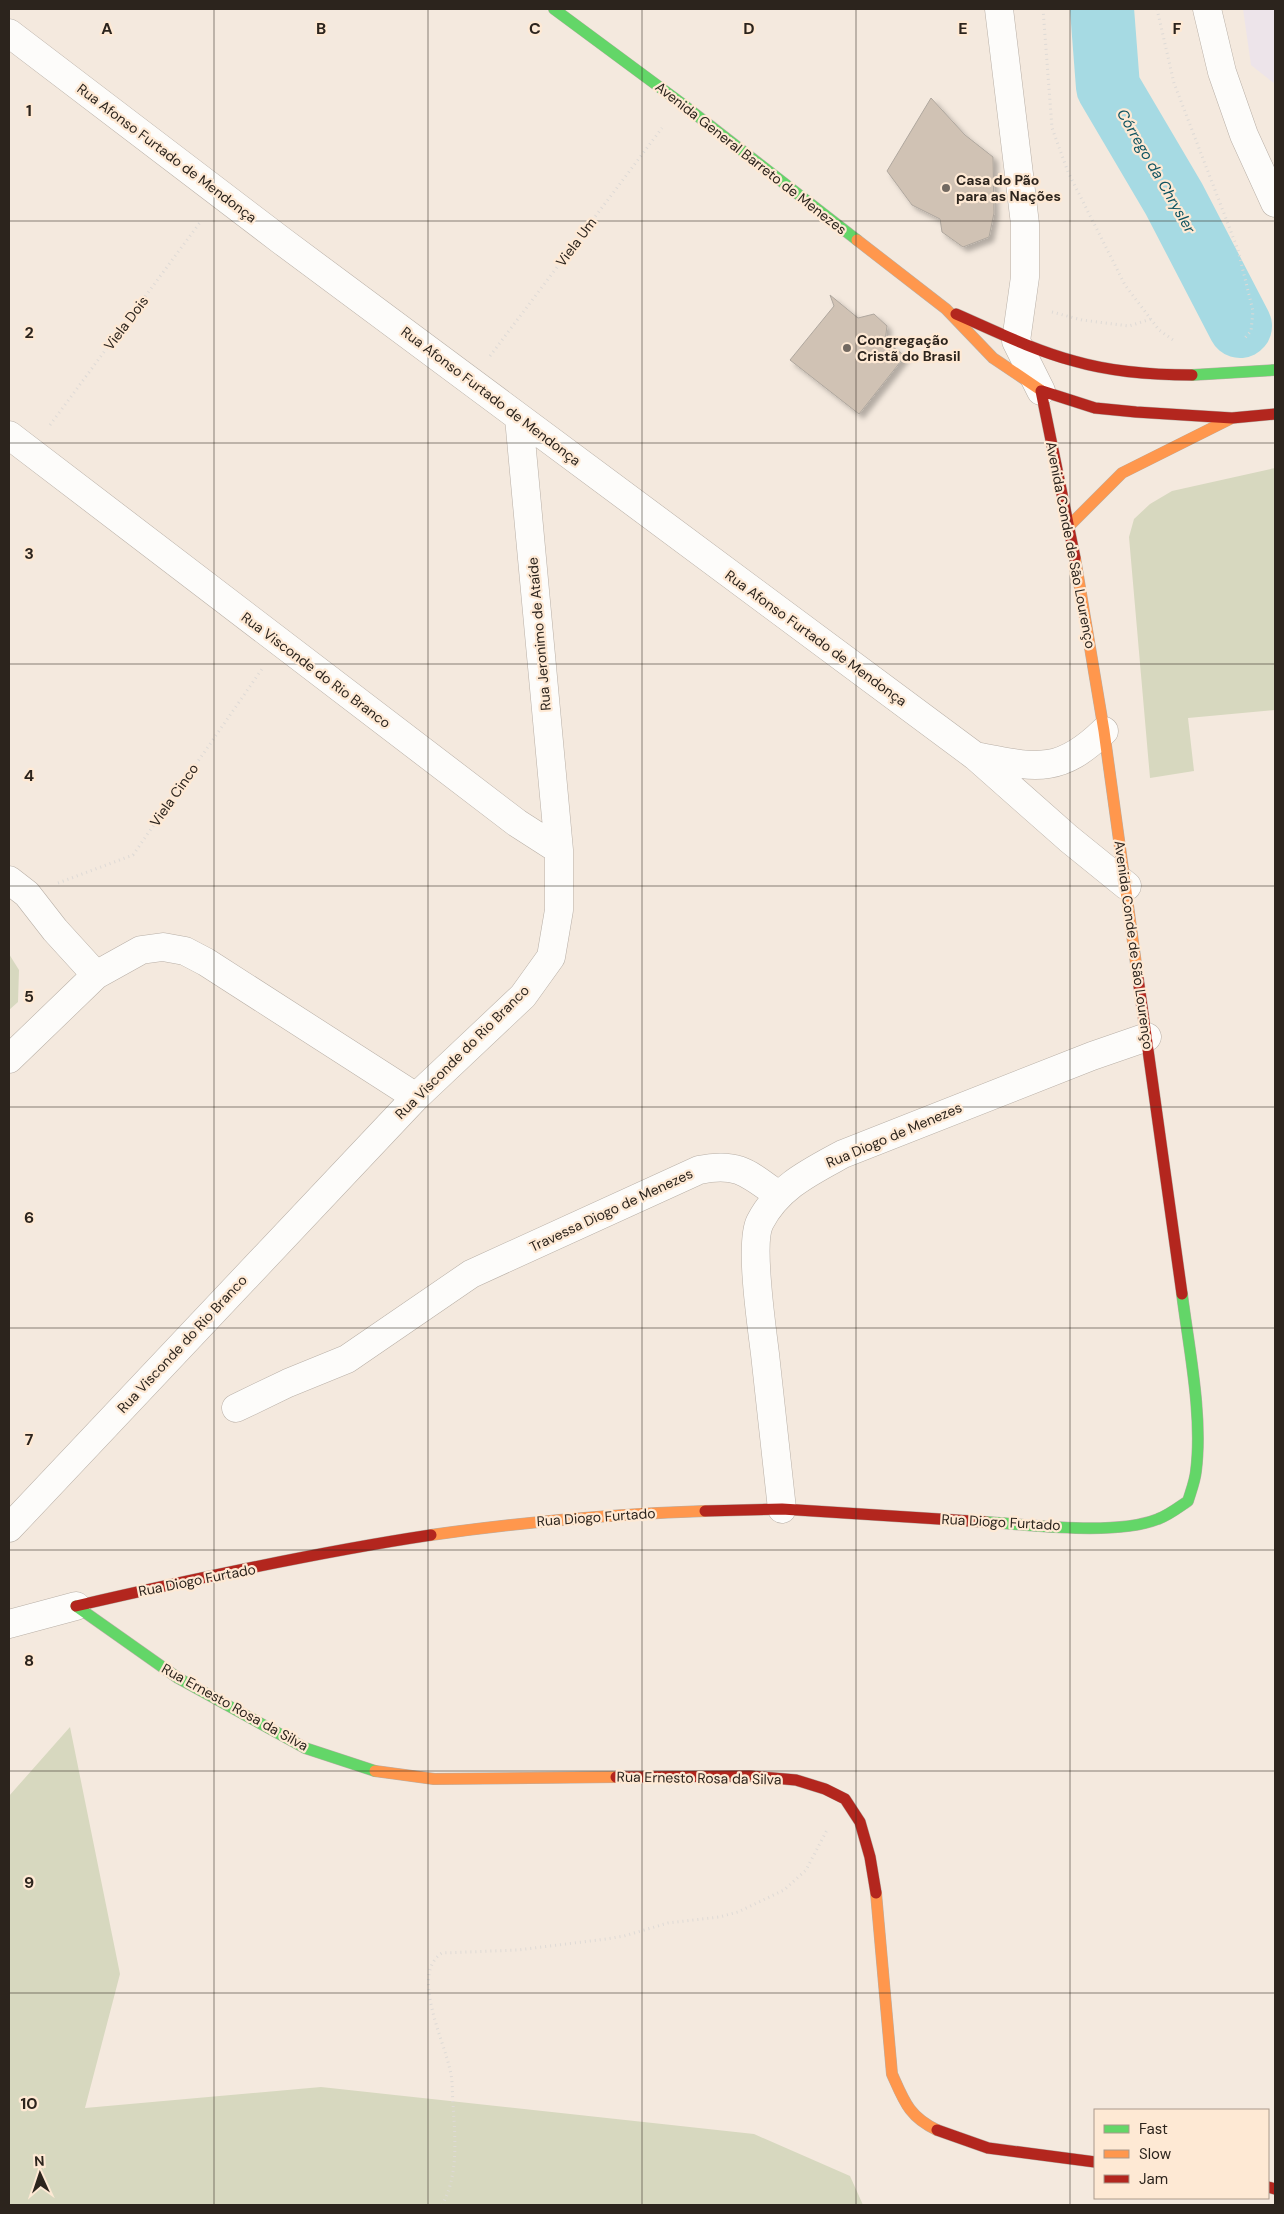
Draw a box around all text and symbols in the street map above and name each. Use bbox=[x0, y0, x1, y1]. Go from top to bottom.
text: A bbox=[101, 18, 113, 39]
text: B bbox=[316, 18, 326, 39]
text: C bbox=[529, 18, 541, 39]
text: D bbox=[743, 18, 755, 39]
text: E bbox=[958, 18, 968, 39]
text: F bbox=[1173, 18, 1182, 39]
street label: Avenida General Barreto de Menezes bbox=[652, 78, 850, 238]
street label: Rua Afonso Furtado de Mendonça bbox=[74, 80, 260, 226]
text: 1 bbox=[26, 100, 32, 121]
water label: Córrego da Chrysler bbox=[1112, 105, 1200, 237]
place label: Casa do Pão para as Nações bbox=[956, 171, 1061, 205]
marker: Casa do Pão para as Nações bbox=[940, 182, 952, 194]
street label: Viela Um bbox=[552, 214, 600, 270]
street label: Viela Dois bbox=[100, 292, 152, 354]
text: 2 bbox=[24, 322, 34, 343]
street label: Rua Afonso Furtado de Mendonça bbox=[398, 323, 584, 469]
place label: Congregação Cristã do Brasil bbox=[857, 331, 961, 365]
marker: Congregação Cristã do Brasil bbox=[841, 342, 853, 354]
street label: Avenida Conde de São Lourenço bbox=[1042, 440, 1100, 650]
text: 3 bbox=[24, 543, 34, 564]
street label: Rua Jeronimo de Ataíde bbox=[523, 557, 555, 711]
street label: Rua Afonso Furtado de Mendonça bbox=[722, 566, 910, 710]
street label: Rua Visconde do Rio Branco bbox=[238, 608, 394, 732]
street label: Viela Cinco bbox=[146, 760, 202, 830]
text: 4 bbox=[24, 765, 34, 786]
street label: Avenida Conde de São Lourenço bbox=[1110, 839, 1158, 1051]
street label: Rua Visconde do Rio Branco bbox=[391, 981, 533, 1123]
text: 5 bbox=[24, 986, 34, 1007]
street label: Rua Diogo de Menezes bbox=[823, 1098, 965, 1172]
street label: Travessa Diogo de Menezes bbox=[526, 1164, 696, 1256]
text: 6 bbox=[24, 1207, 34, 1228]
street label: Rua Visconde do Rio Branco bbox=[113, 1271, 251, 1417]
text: 7 bbox=[25, 1429, 34, 1450]
street label: Rua Diogo Furtado bbox=[536, 1504, 656, 1530]
street label: Rua Diogo Furtado bbox=[941, 1510, 1061, 1534]
street label: Rua Diogo Furtado bbox=[137, 1560, 257, 1600]
text: 8 bbox=[24, 1650, 34, 1671]
street label: Rua Ernesto Rosa da Silva bbox=[159, 1659, 311, 1755]
street label: Rua Ernesto Rosa da Silva bbox=[616, 1768, 782, 1788]
text: 9 bbox=[24, 1872, 34, 1893]
text: 10 bbox=[20, 2093, 38, 2114]
legend bbox=[1094, 2109, 1269, 2199]
text: Fast bbox=[1139, 2119, 1168, 2139]
text: Slow bbox=[1139, 2144, 1172, 2164]
north arrow bbox=[15, 2149, 65, 2199]
text: N bbox=[34, 2152, 45, 2170]
text: Jam bbox=[1139, 2169, 1168, 2189]

